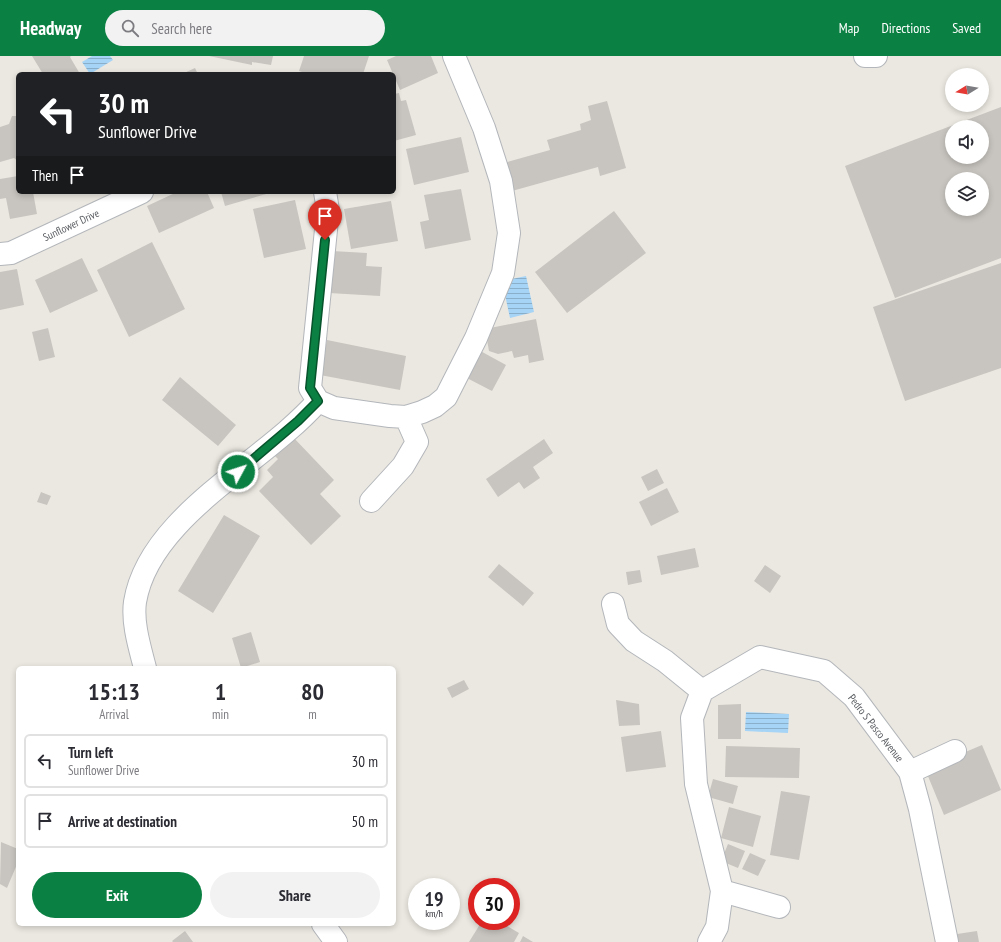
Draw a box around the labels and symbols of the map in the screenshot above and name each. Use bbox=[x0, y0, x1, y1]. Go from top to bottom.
north arrow bbox=[945, 68, 989, 112]
pin bbox=[308, 199, 342, 240]
street label: Sunflower Drive bbox=[41, 206, 102, 244]
position arrow bbox=[217, 451, 259, 493]
street label: Pedro S Pasco Avenue bbox=[845, 691, 907, 765]
speed limit sign: 30 bbox=[468, 878, 520, 930]

